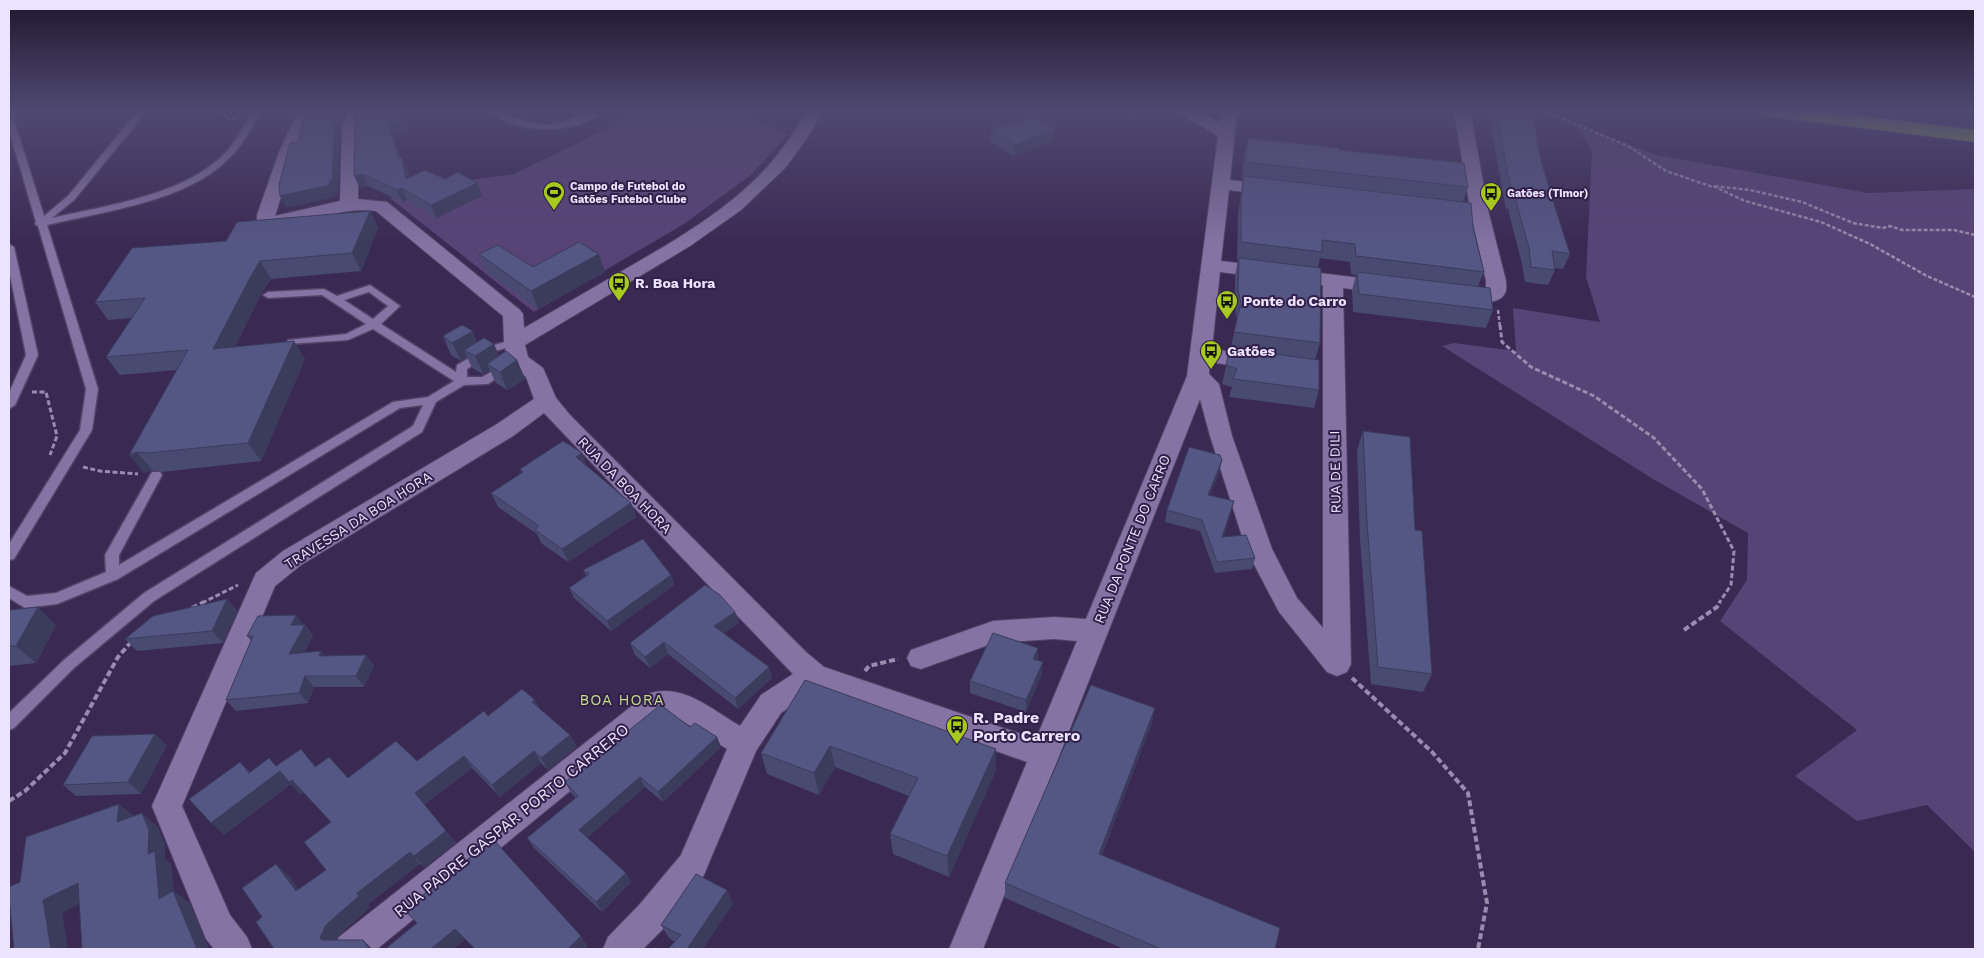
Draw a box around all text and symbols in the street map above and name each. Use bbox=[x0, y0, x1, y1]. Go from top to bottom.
sports icon: Campo de Futebol do Gatões Futebol Clube bbox=[542, 180, 566, 211]
place label: Campo de Futebol do Gatões Futebol Clube bbox=[570, 180, 687, 206]
bus stop icon: Gatões (Timor) bbox=[1479, 181, 1503, 212]
place label: Gatões (Timor) bbox=[1507, 187, 1588, 200]
bus stop icon: R. Boa Hora bbox=[607, 271, 631, 302]
place label: R. Boa Hora bbox=[635, 275, 716, 291]
bus stop icon: Ponte do Carro bbox=[1215, 289, 1239, 320]
place label: Ponte do Carro bbox=[1243, 293, 1347, 309]
bus stop icon: Gatões bbox=[1199, 339, 1223, 370]
place label: Gatões bbox=[1227, 343, 1276, 359]
street label: RUA DE DILI bbox=[1326, 430, 1344, 514]
street label: RUA DA BOA HORA bbox=[575, 434, 675, 536]
street label: RUA DA PONTE DO CARRO bbox=[1091, 452, 1173, 626]
street label: TRAVESSA DA BOA HORA bbox=[281, 468, 435, 572]
district label: BOA HORA bbox=[579, 691, 665, 709]
place label: R. Padre Porto Carrero bbox=[973, 708, 1081, 745]
bus stop icon: R. Padre Porto Carrero bbox=[945, 714, 969, 745]
street label: RUA PADRE GASPAR PORTO CARRERO bbox=[390, 720, 633, 921]

